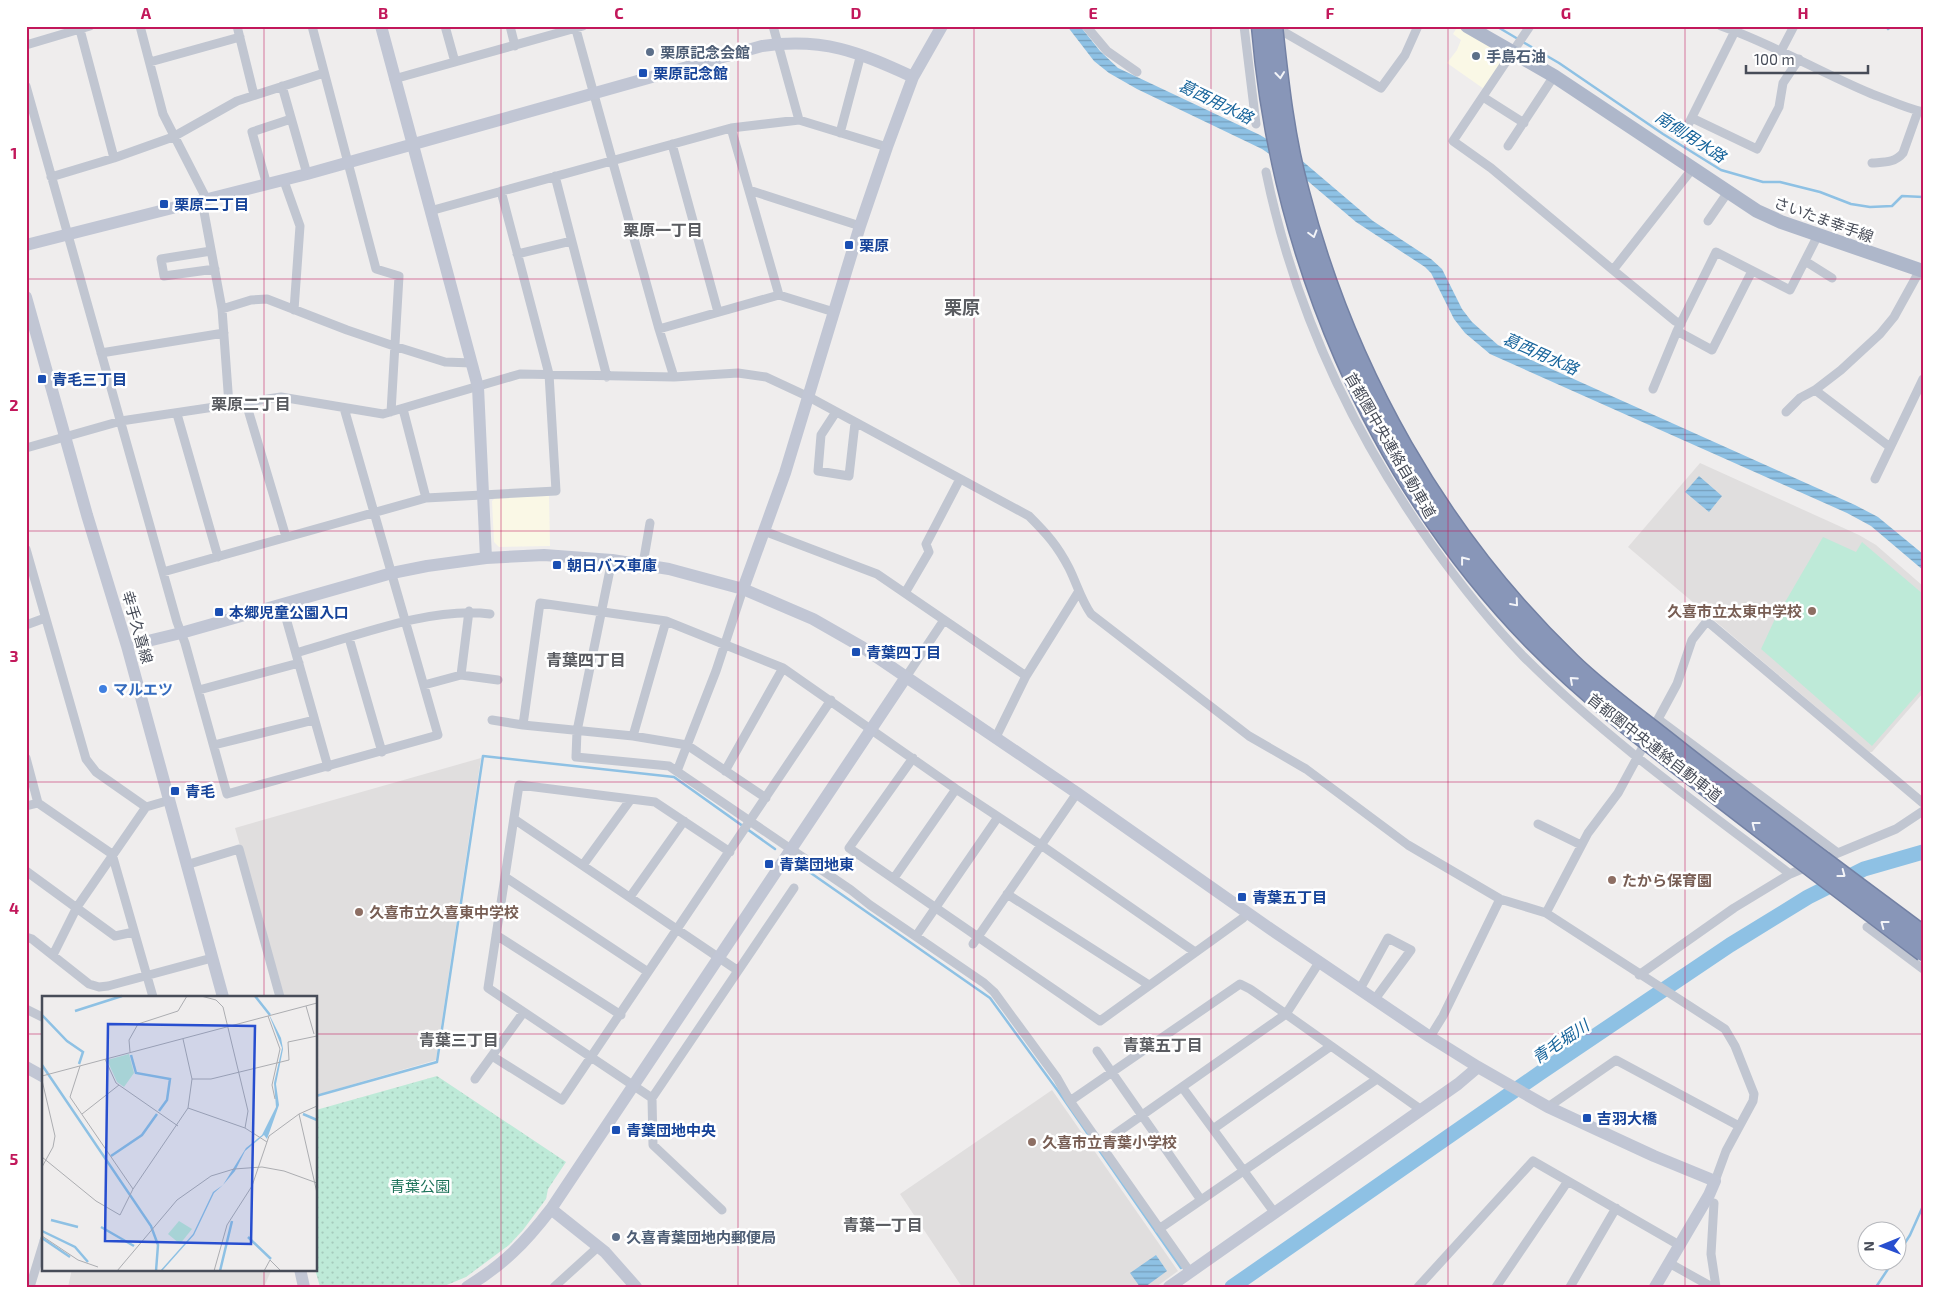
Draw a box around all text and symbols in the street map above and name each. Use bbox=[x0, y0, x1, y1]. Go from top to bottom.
text: A bbox=[141, 3, 152, 22]
text: B bbox=[378, 3, 388, 22]
text: C bbox=[614, 3, 624, 22]
text: D bbox=[851, 3, 862, 22]
text: E bbox=[1088, 3, 1098, 22]
text: F bbox=[1326, 3, 1335, 22]
text: G bbox=[1561, 3, 1571, 22]
text: H bbox=[1797, 3, 1809, 22]
scale bar bbox=[1746, 42, 1869, 74]
place label: 栗原記念会館 bbox=[660, 43, 750, 61]
marker: 栗原記念会館 bbox=[644, 46, 656, 58]
place label: 手島石油 bbox=[1486, 47, 1546, 65]
marker: 手島石油 bbox=[1470, 50, 1482, 62]
text: 100 m bbox=[1754, 50, 1795, 68]
place label: 栗原記念館 bbox=[653, 64, 728, 82]
marker: 栗原記念館 bbox=[637, 67, 649, 79]
one-way arrow bbox=[1274, 71, 1285, 79]
water label: 葛西用水路 bbox=[1176, 75, 1258, 128]
water label: 南側用水路 bbox=[1652, 106, 1731, 167]
text: 1 bbox=[11, 143, 17, 162]
street label: さいたま幸手線 bbox=[1772, 193, 1876, 245]
place label: 栗原二丁目 bbox=[174, 195, 249, 213]
marker: 栗原二丁目 bbox=[158, 198, 170, 210]
district label: 栗原一丁目 bbox=[623, 220, 703, 239]
one-way arrow bbox=[1307, 229, 1317, 237]
place label: 栗原 bbox=[859, 236, 889, 254]
marker: 栗原 bbox=[843, 239, 855, 251]
district label: 栗原 bbox=[944, 296, 980, 318]
water label: 葛西用水路 bbox=[1501, 328, 1583, 379]
street label: 首都圏中央連絡自動車道 bbox=[1342, 369, 1440, 521]
place label: 青毛三丁目 bbox=[52, 370, 127, 388]
marker: 青毛三丁目 bbox=[36, 373, 48, 385]
district label: 栗原二丁目 bbox=[211, 394, 291, 413]
text: 2 bbox=[9, 395, 19, 414]
place label: 朝日バス車庫 bbox=[567, 556, 657, 574]
one-way arrow bbox=[1460, 557, 1469, 566]
marker: 朝日バス車庫 bbox=[551, 559, 563, 571]
street label: 幸手久喜線 bbox=[119, 588, 157, 666]
one-way arrow bbox=[1510, 598, 1519, 607]
place label: 久喜市立太東中学校 bbox=[1667, 602, 1802, 620]
place label: 本郷児童公園入口 bbox=[229, 603, 349, 621]
marker: 久喜市立太東中学校 bbox=[1806, 605, 1818, 617]
marker: 本郷児童公園入口 bbox=[213, 606, 225, 618]
place label: 青葉四丁目 bbox=[866, 643, 941, 661]
text: 3 bbox=[9, 646, 19, 665]
marker: 青葉四丁目 bbox=[850, 646, 862, 658]
district label: 青葉四丁目 bbox=[546, 650, 626, 669]
one-way arrow bbox=[1570, 678, 1579, 686]
place label: マルエツ bbox=[113, 680, 173, 698]
marker: マルエツ bbox=[97, 683, 109, 695]
street label: 首都圏中央連絡自動車道 bbox=[1584, 689, 1726, 805]
place label: 青毛 bbox=[185, 782, 215, 800]
marker: 青毛 bbox=[169, 785, 181, 797]
one-way arrow bbox=[1752, 823, 1761, 831]
place label: 青葉団地東 bbox=[779, 855, 854, 873]
marker: 青葉団地東 bbox=[763, 858, 775, 870]
one-way arrow bbox=[1836, 868, 1846, 877]
place label: たから保育園 bbox=[1622, 871, 1712, 889]
marker: たから保育園 bbox=[1606, 874, 1618, 886]
place label: 青葉五丁目 bbox=[1252, 888, 1327, 906]
marker: 青葉五丁目 bbox=[1236, 891, 1248, 903]
text: 4 bbox=[9, 898, 19, 917]
place label: 久喜市立久喜東中学校 bbox=[369, 903, 519, 921]
marker: 久喜市立久喜東中学校 bbox=[353, 906, 365, 918]
one-way arrow bbox=[1880, 921, 1890, 930]
inset map bbox=[42, 996, 318, 1270]
water label: 青毛堀川 bbox=[1528, 1014, 1593, 1067]
district label: 青葉三丁目 bbox=[419, 1030, 499, 1049]
district label: 青葉五丁目 bbox=[1123, 1035, 1203, 1054]
place label: 吉羽大橋 bbox=[1597, 1109, 1658, 1127]
marker: 吉羽大橋 bbox=[1581, 1112, 1593, 1124]
place label: 青葉団地中央 bbox=[626, 1121, 716, 1139]
marker: 青葉団地中央 bbox=[610, 1124, 622, 1136]
place label: 久喜市立青葉小学校 bbox=[1042, 1133, 1177, 1151]
marker: 久喜市立青葉小学校 bbox=[1026, 1136, 1038, 1148]
text: 5 bbox=[10, 1149, 19, 1168]
park label: 青葉公園 bbox=[390, 1177, 450, 1195]
district label: 青葉一丁目 bbox=[843, 1215, 923, 1234]
north arrow bbox=[1856, 1220, 1906, 1270]
place label: 久喜青葉団地内郵便局 bbox=[626, 1228, 776, 1246]
marker: 久喜青葉団地内郵便局 bbox=[610, 1231, 622, 1243]
text: N bbox=[1860, 1241, 1877, 1251]

